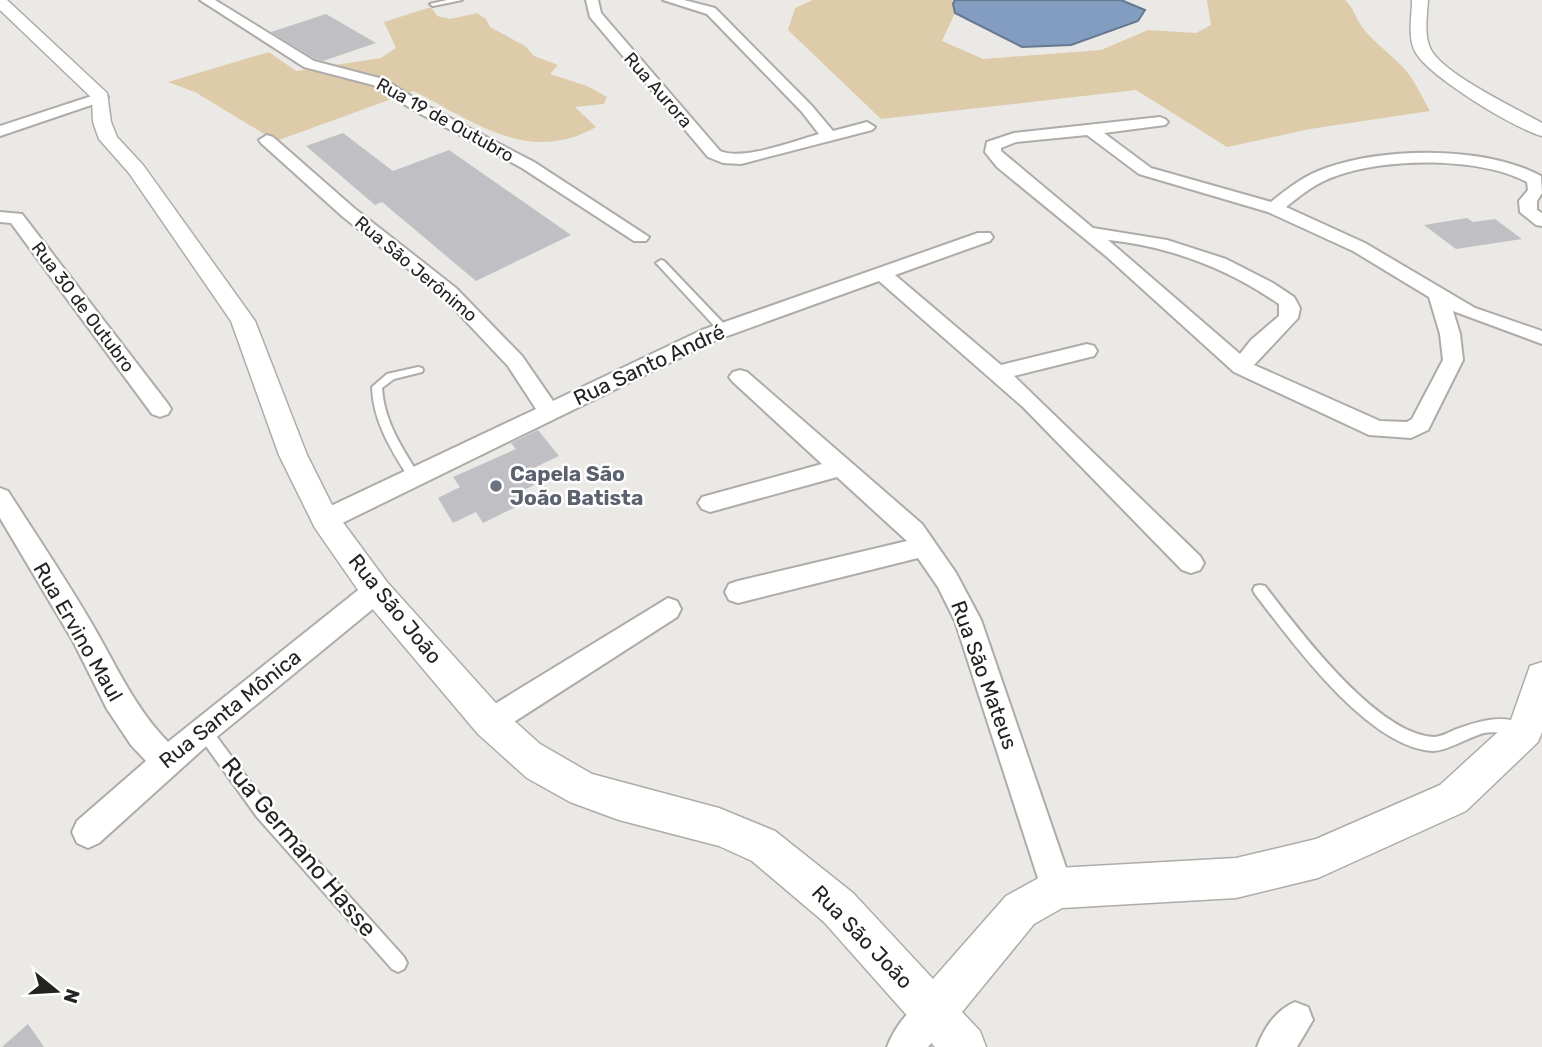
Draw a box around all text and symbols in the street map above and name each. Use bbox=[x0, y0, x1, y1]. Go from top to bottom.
street label: Rua Aurora bbox=[619, 48, 697, 132]
street label: Rua 19 de Outubro bbox=[373, 73, 517, 167]
street label: Rua São Jerônimo bbox=[350, 211, 482, 327]
street label: Rua 30 de Outubro bbox=[27, 238, 139, 376]
street label: Rua Santo André bbox=[569, 319, 728, 411]
place label: Capela São João Batista bbox=[510, 461, 643, 510]
marker: Capela São João Batista bbox=[488, 478, 504, 494]
street label: Rua São João bbox=[344, 549, 447, 669]
street label: Rua Ervino Maul bbox=[28, 558, 128, 706]
street label: Rua São Mateus bbox=[946, 597, 1023, 753]
street label: Rua Santa Mônica bbox=[154, 644, 306, 773]
street label: Rua Germano Hasse bbox=[216, 752, 382, 942]
street label: Rua São João bbox=[807, 880, 918, 994]
north arrow bbox=[21, 956, 91, 1026]
text: N bbox=[59, 986, 85, 1006]

